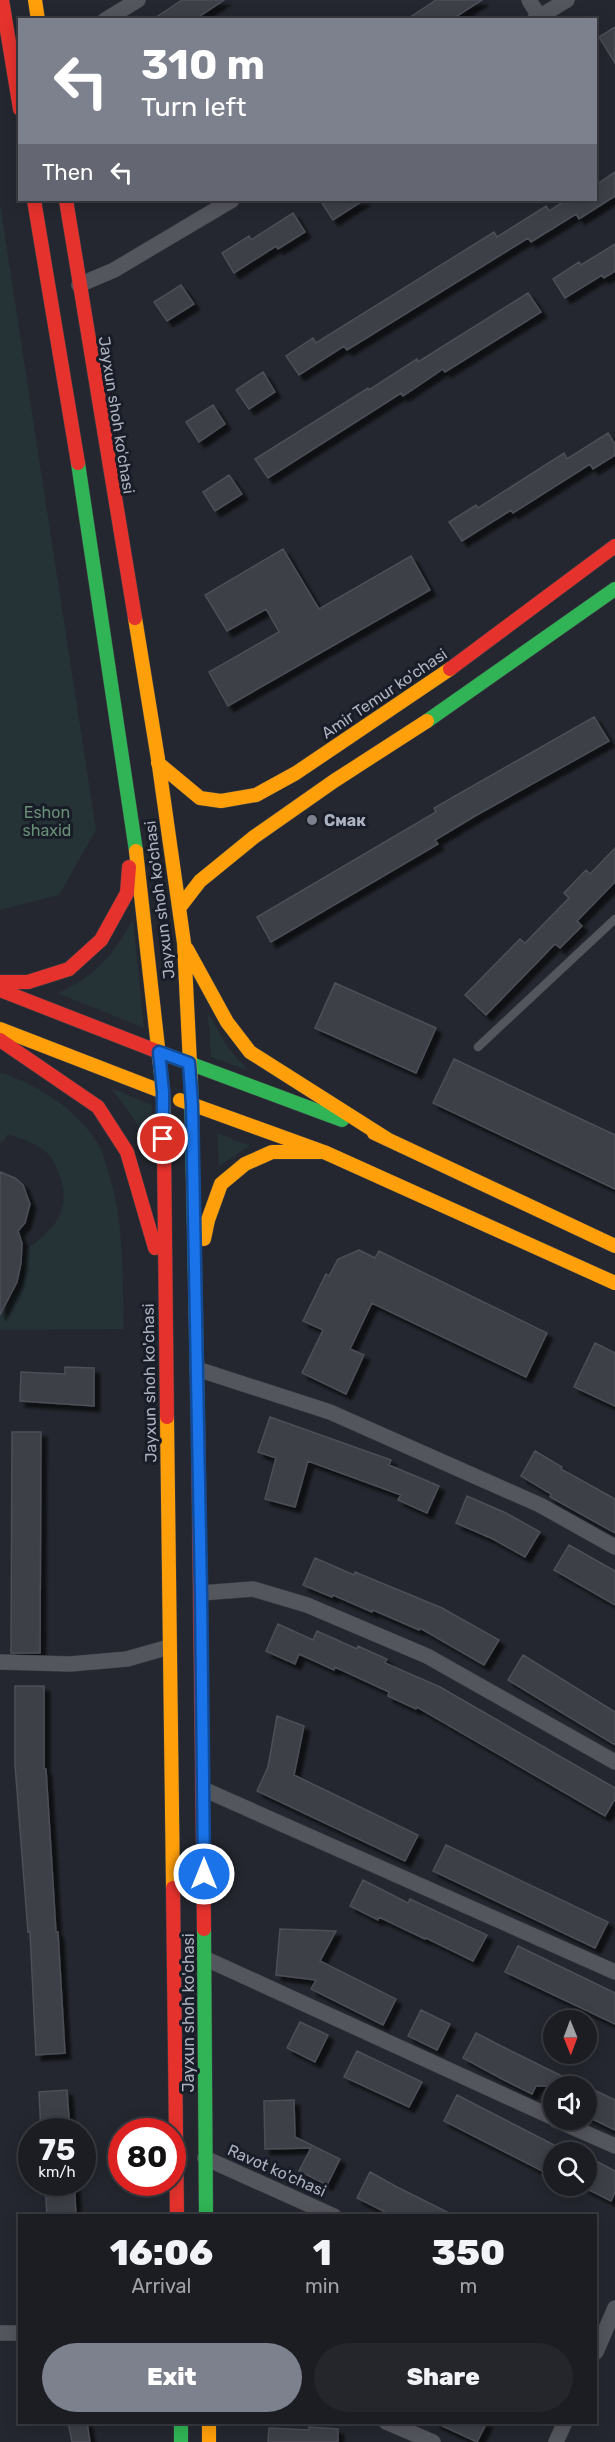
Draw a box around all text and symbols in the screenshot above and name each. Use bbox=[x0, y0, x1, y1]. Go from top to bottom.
text: 310 m bbox=[141, 40, 265, 90]
icon: left bbox=[42, 42, 120, 120]
text: Turn left bbox=[141, 91, 246, 123]
icon: left bbox=[105, 156, 138, 189]
text: Then bbox=[42, 159, 93, 186]
street label: Jayxun shoh ko'chasi bbox=[95, 335, 138, 495]
street label: Amir Temur ko'chasi bbox=[318, 644, 451, 742]
park label: Eshon shaxid bbox=[23, 803, 71, 840]
place label: Смак bbox=[324, 811, 366, 830]
marker: Смак bbox=[305, 813, 319, 827]
street label: Jayxun shoh ko'chasi bbox=[140, 820, 179, 980]
pin bbox=[137, 1113, 188, 1164]
icon: arrive bbox=[146, 1122, 179, 1155]
street label: Jayxun shoh ko'chasi bbox=[139, 1303, 160, 1463]
position arrow bbox=[172, 1842, 236, 1906]
street label: Jayxun shoh ko'chasi bbox=[179, 1933, 198, 2093]
north arrow bbox=[543, 2010, 597, 2064]
map controls bbox=[543, 2010, 597, 2196]
button: sound bbox=[543, 2076, 597, 2130]
speed limit sign: 80 bbox=[108, 2118, 186, 2196]
text: 75 bbox=[39, 2132, 75, 2168]
street label: Ravot ko'chasi bbox=[225, 2140, 329, 2201]
button: search bbox=[543, 2142, 597, 2196]
text: km/h bbox=[38, 2163, 76, 2181]
text: 16:06 bbox=[110, 2231, 213, 2274]
text: 1 bbox=[313, 2231, 332, 2274]
text: 350 bbox=[431, 2231, 505, 2274]
text: Arrival bbox=[131, 2274, 191, 2298]
text: min bbox=[305, 2274, 340, 2298]
text: m bbox=[459, 2274, 477, 2298]
button: Exit bbox=[42, 2343, 302, 2412]
button: Share bbox=[314, 2343, 573, 2412]

